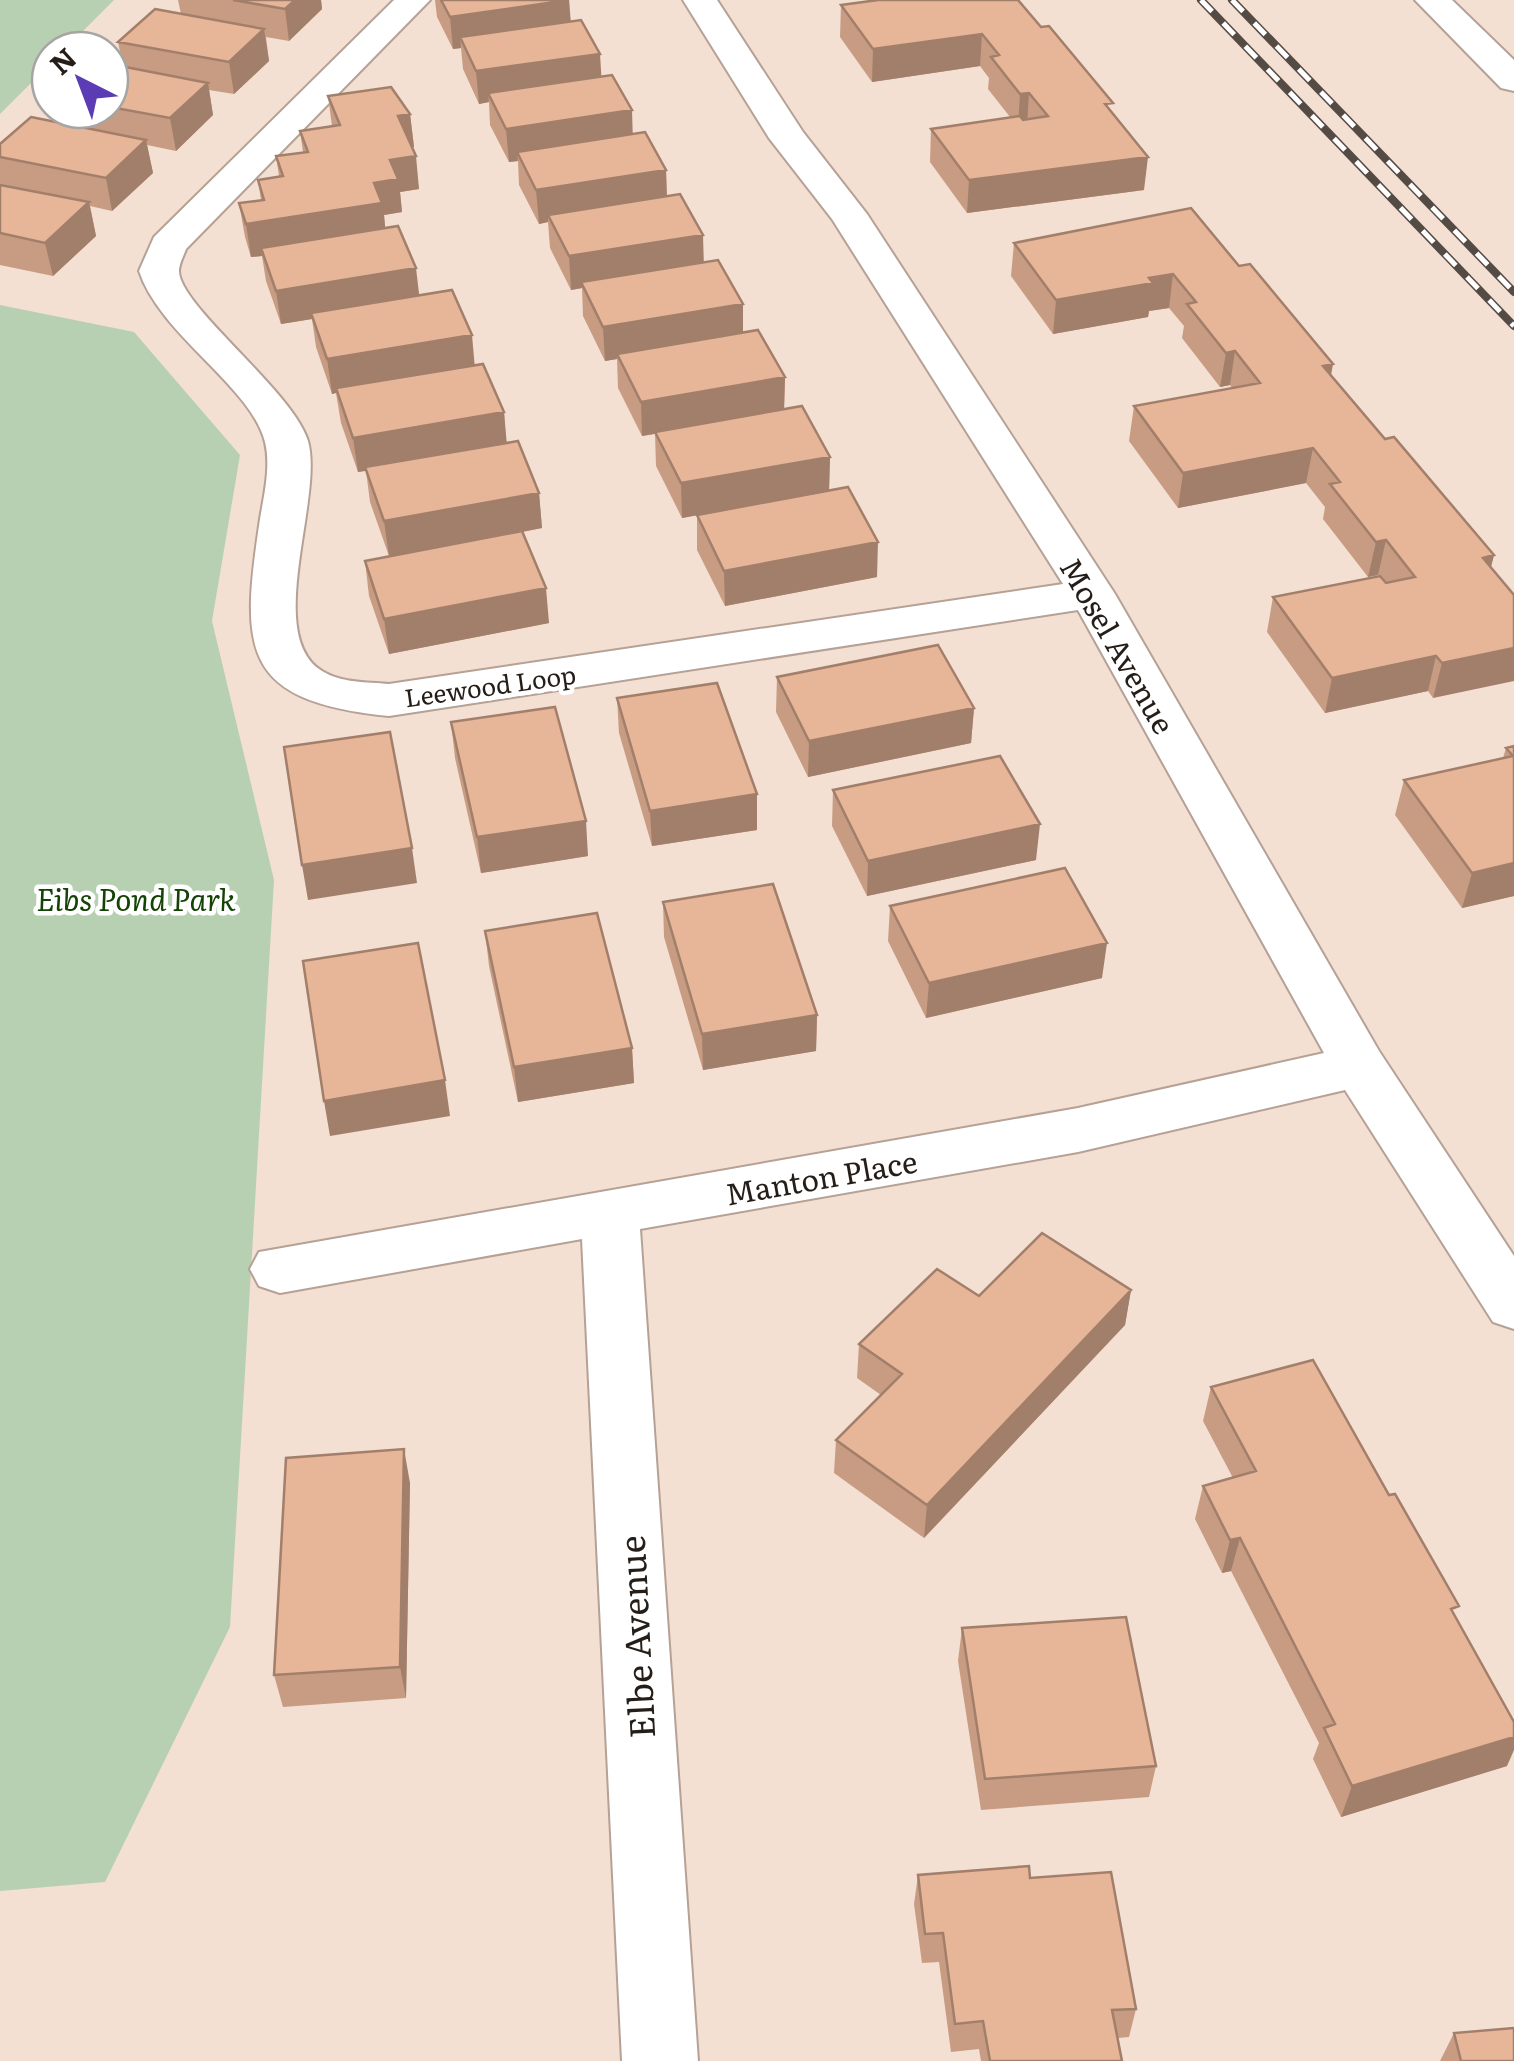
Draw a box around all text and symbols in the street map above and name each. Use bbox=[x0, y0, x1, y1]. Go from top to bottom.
north arrow bbox=[30, 30, 130, 130]
text: N bbox=[39, 36, 85, 83]
street label: Mosel Avenue bbox=[1051, 549, 1187, 741]
street label: Leewood Loop bbox=[402, 655, 578, 715]
park label: Eibs Pond Park bbox=[36, 876, 236, 920]
street label: Manton Place bbox=[722, 1137, 920, 1215]
street label: Elbe Avenue bbox=[604, 1534, 666, 1740]

